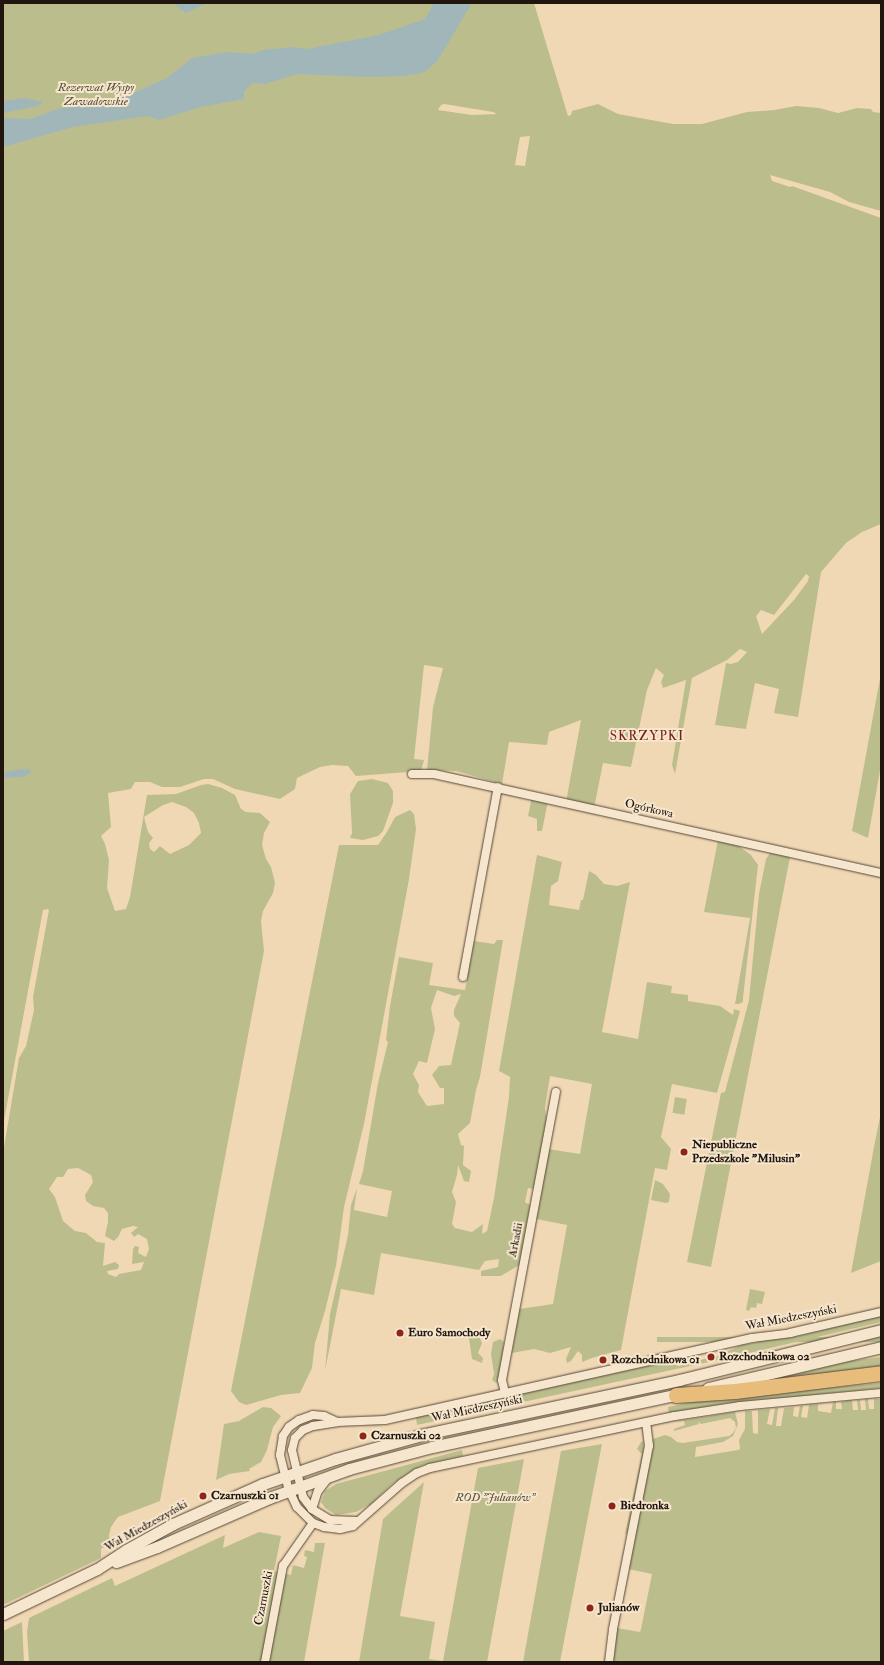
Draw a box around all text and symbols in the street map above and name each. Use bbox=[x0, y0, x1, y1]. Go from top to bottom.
park label: Rezerwat Wyspy Zawadowskie bbox=[58, 81, 134, 109]
district label: SKRZYPKI bbox=[610, 728, 684, 744]
street label: Ogórkowa bbox=[623, 796, 675, 822]
place label: Niepubliczne Przedszkole "Milusin" bbox=[692, 1138, 800, 1166]
marker: Niepubliczne Przedszkole "Milusin" bbox=[679, 1147, 689, 1157]
street label: Arkadii bbox=[506, 1221, 526, 1259]
street label: Wał Miedzeszyński bbox=[744, 1302, 838, 1334]
place label: Euro Samochody bbox=[408, 1326, 490, 1340]
marker: Euro Samochody bbox=[395, 1328, 405, 1338]
place label: Rozchodnikowa 02 bbox=[719, 1350, 810, 1364]
marker: Rozchodnikowa 02 bbox=[706, 1352, 716, 1362]
place label: Rozchodnikowa 01 bbox=[611, 1353, 700, 1367]
marker: Rozchodnikowa 01 bbox=[598, 1355, 608, 1365]
street label: Wał Miedzeszyński bbox=[430, 1392, 524, 1426]
place label: Czarnuszki 02 bbox=[371, 1429, 441, 1443]
marker: Czarnuszki 02 bbox=[358, 1431, 368, 1441]
place label: Czarnuszki 01 bbox=[211, 1489, 279, 1503]
marker: Czarnuszki 01 bbox=[198, 1491, 208, 1501]
park label: ROD "Julianów" bbox=[455, 1491, 535, 1505]
street label: Wał Miedzeszyński bbox=[102, 1497, 190, 1555]
place label: Biedronka bbox=[620, 1499, 669, 1513]
marker: Biedronka bbox=[607, 1501, 617, 1511]
street label: Czarnuszki bbox=[252, 1570, 276, 1626]
place label: Julianów bbox=[598, 1601, 639, 1615]
marker: Julianów bbox=[585, 1603, 595, 1613]

